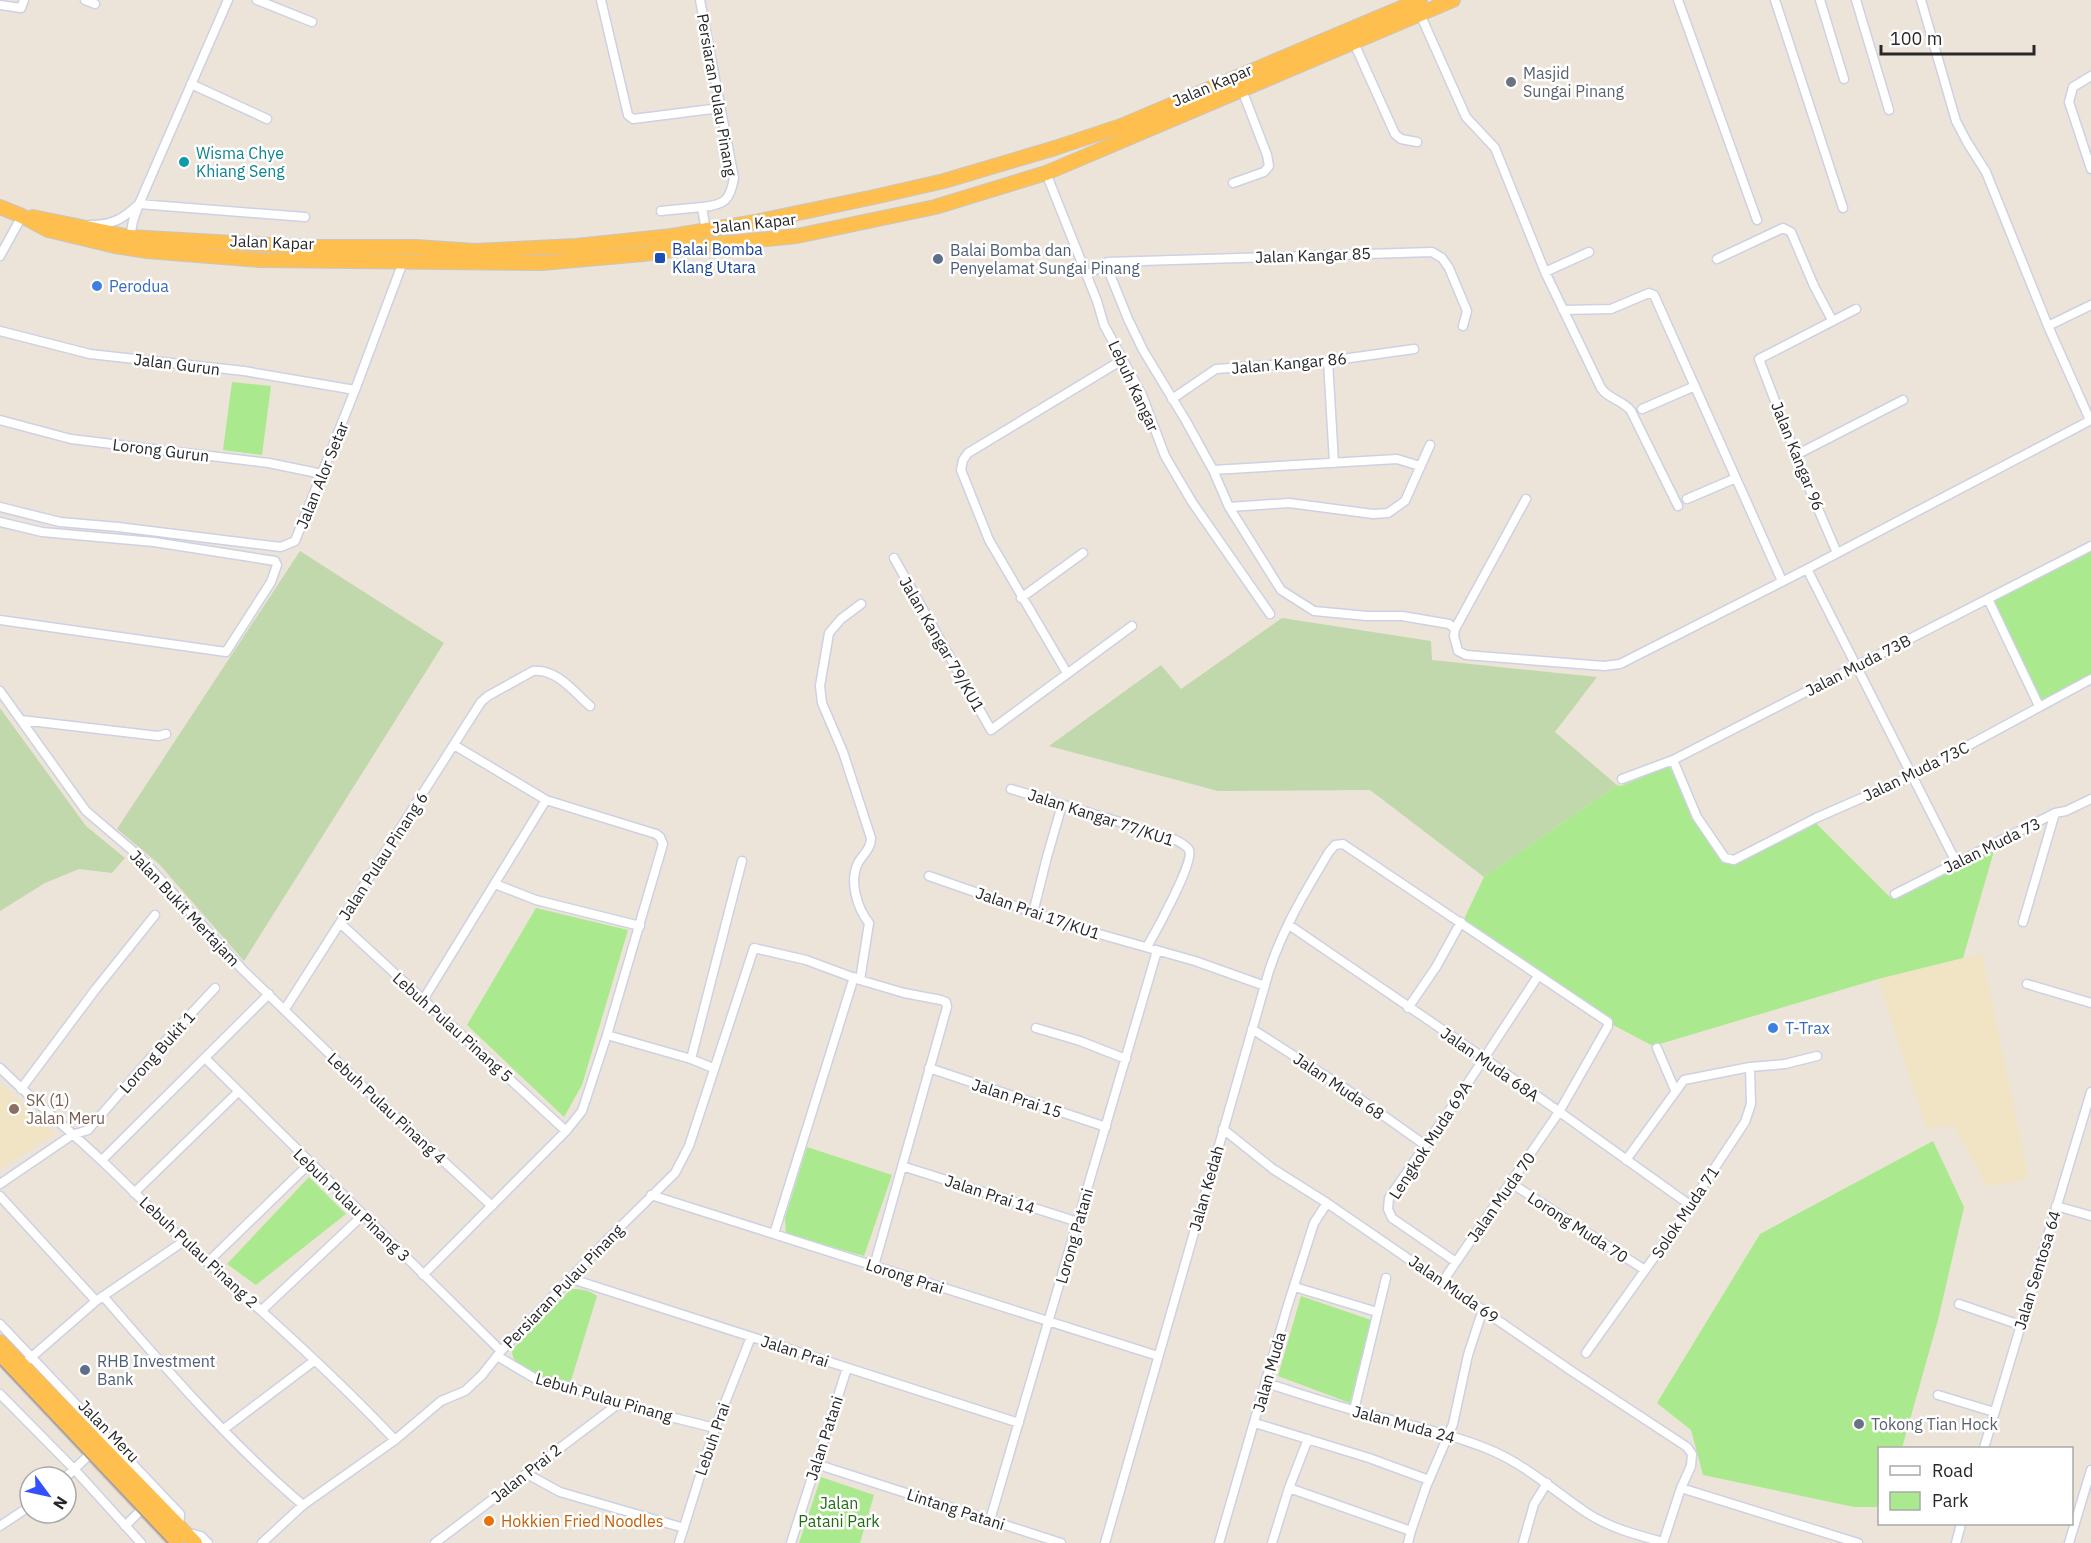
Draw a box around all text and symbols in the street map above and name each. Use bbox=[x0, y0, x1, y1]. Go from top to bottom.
street label: Persiaran Pulau Pinang bbox=[693, 12, 741, 179]
scale bar bbox=[1881, 18, 2034, 56]
text: 100 m bbox=[1890, 27, 1942, 50]
street label: Jalan Kapar bbox=[1169, 59, 1255, 111]
place label: Masjid Sungai Pinang bbox=[1523, 63, 1625, 101]
marker: Masjid Sungai Pinang bbox=[1504, 75, 1518, 89]
place label: Wisma Chye Khiang Seng bbox=[196, 143, 285, 181]
marker: Wisma Chye Khiang Seng bbox=[177, 155, 191, 169]
street label: Jalan Kapar bbox=[711, 209, 797, 237]
street label: Jalan Kapar bbox=[229, 231, 315, 253]
place label: Balai Bomba Klang Utara bbox=[672, 239, 763, 277]
place label: Balai Bomba dan Penyelamat Sungai Pinang bbox=[950, 240, 1140, 278]
street label: Jalan Kangar 85 bbox=[1255, 243, 1371, 267]
marker: Balai Bomba Klang Utara bbox=[653, 251, 667, 265]
marker: Balai Bomba dan Penyelamat Sungai Pinang bbox=[931, 252, 945, 266]
place label: Perodua bbox=[109, 276, 169, 296]
marker: Perodua bbox=[90, 279, 104, 293]
street label: Lebuh Kangar bbox=[1104, 337, 1164, 435]
street label: Jalan Kangar 86 bbox=[1230, 348, 1348, 378]
street label: Jalan Gurun bbox=[133, 349, 221, 379]
street label: Jalan Kangar 96 bbox=[1767, 399, 1829, 513]
street label: Jalan Alor Setar bbox=[291, 418, 353, 532]
street label: Lorong Gurun bbox=[112, 434, 210, 466]
street label: Jalan Kangar 79/KU1 bbox=[895, 573, 989, 715]
street label: Jalan Muda 73B bbox=[1802, 630, 1914, 700]
street label: Jalan Muda 73C bbox=[1860, 737, 1972, 805]
street label: Jalan Kangar 77/KU1 bbox=[1025, 784, 1177, 850]
street label: Jalan Pulau Pinang 6 bbox=[334, 788, 432, 924]
street label: Jalan Muda 73 bbox=[1940, 813, 2044, 877]
street label: Jalan Bukit Mertajam bbox=[126, 846, 244, 970]
street label: Jalan Prai 17/KU1 bbox=[973, 882, 1103, 944]
street label: Lebuh Pulau Pinang 5 bbox=[389, 968, 517, 1086]
street label: Lorong Bukit 1 bbox=[115, 1007, 199, 1097]
place label: T-Trax bbox=[1785, 1018, 1830, 1038]
marker: T-Trax bbox=[1766, 1021, 1780, 1035]
street label: Jalan Muda 68A bbox=[1437, 1023, 1543, 1105]
street label: Lebuh Pulau Pinang 4 bbox=[324, 1048, 450, 1168]
street label: Jalan Muda 68 bbox=[1290, 1048, 1388, 1124]
street label: Jalan Prai 15 bbox=[970, 1074, 1064, 1122]
street label: Lengkok Muda 69A bbox=[1384, 1077, 1476, 1203]
place label: SK (1) Jalan Meru bbox=[26, 1090, 105, 1128]
marker: SK (1) Jalan Meru bbox=[7, 1102, 21, 1116]
street label: Jalan Kedah bbox=[1184, 1143, 1228, 1233]
street label: Lebuh Pulau Pinang 3 bbox=[289, 1144, 415, 1266]
street label: Jalan Muda 70 bbox=[1463, 1148, 1539, 1246]
street label: Solok Muda 71 bbox=[1647, 1162, 1723, 1262]
street label: Jalan Prai 14 bbox=[943, 1170, 1037, 1218]
street label: Lorong Patani bbox=[1051, 1186, 1097, 1286]
street label: Lorong Muda 70 bbox=[1524, 1187, 1632, 1267]
street label: Lebuh Pulau Pinang 2 bbox=[136, 1192, 262, 1312]
street label: Jalan Sentosa 64 bbox=[2009, 1208, 2065, 1332]
street label: Persiaran Pulau Pinang bbox=[498, 1219, 628, 1352]
street label: Jalan Muda 69 bbox=[1405, 1251, 1503, 1327]
street label: Lorong Prai bbox=[863, 1254, 947, 1298]
street label: Jalan Muda bbox=[1248, 1329, 1290, 1414]
street label: Jalan Prai bbox=[758, 1331, 832, 1371]
place label: RHB Investment Bank bbox=[97, 1351, 215, 1389]
marker: RHB Investment Bank bbox=[78, 1363, 92, 1377]
street label: Lebuh Pulau Pinang bbox=[533, 1368, 675, 1426]
street label: Jalan Patani bbox=[801, 1393, 847, 1483]
street label: Jalan Meru bbox=[74, 1396, 144, 1466]
street label: Lebuh Prai bbox=[690, 1400, 734, 1478]
street label: Jalan Muda 24 bbox=[1351, 1401, 1457, 1447]
place label: Tokong Tian Hock bbox=[1871, 1414, 1998, 1434]
marker: Tokong Tian Hock bbox=[1852, 1417, 1866, 1431]
street label: Jalan Prai 2 bbox=[487, 1439, 565, 1507]
legend bbox=[1878, 1447, 2073, 1525]
text: Road bbox=[1932, 1459, 1973, 1482]
north arrow bbox=[18, 1465, 78, 1525]
street label: Lintang Patani bbox=[904, 1484, 1008, 1534]
text: Park bbox=[1932, 1489, 1969, 1512]
text: N bbox=[49, 1493, 72, 1513]
park label: Jalan Patani Park bbox=[798, 1493, 880, 1531]
place label: Hokkien Fried Noodles bbox=[501, 1511, 664, 1531]
marker: Hokkien Fried Noodles bbox=[482, 1514, 496, 1528]

